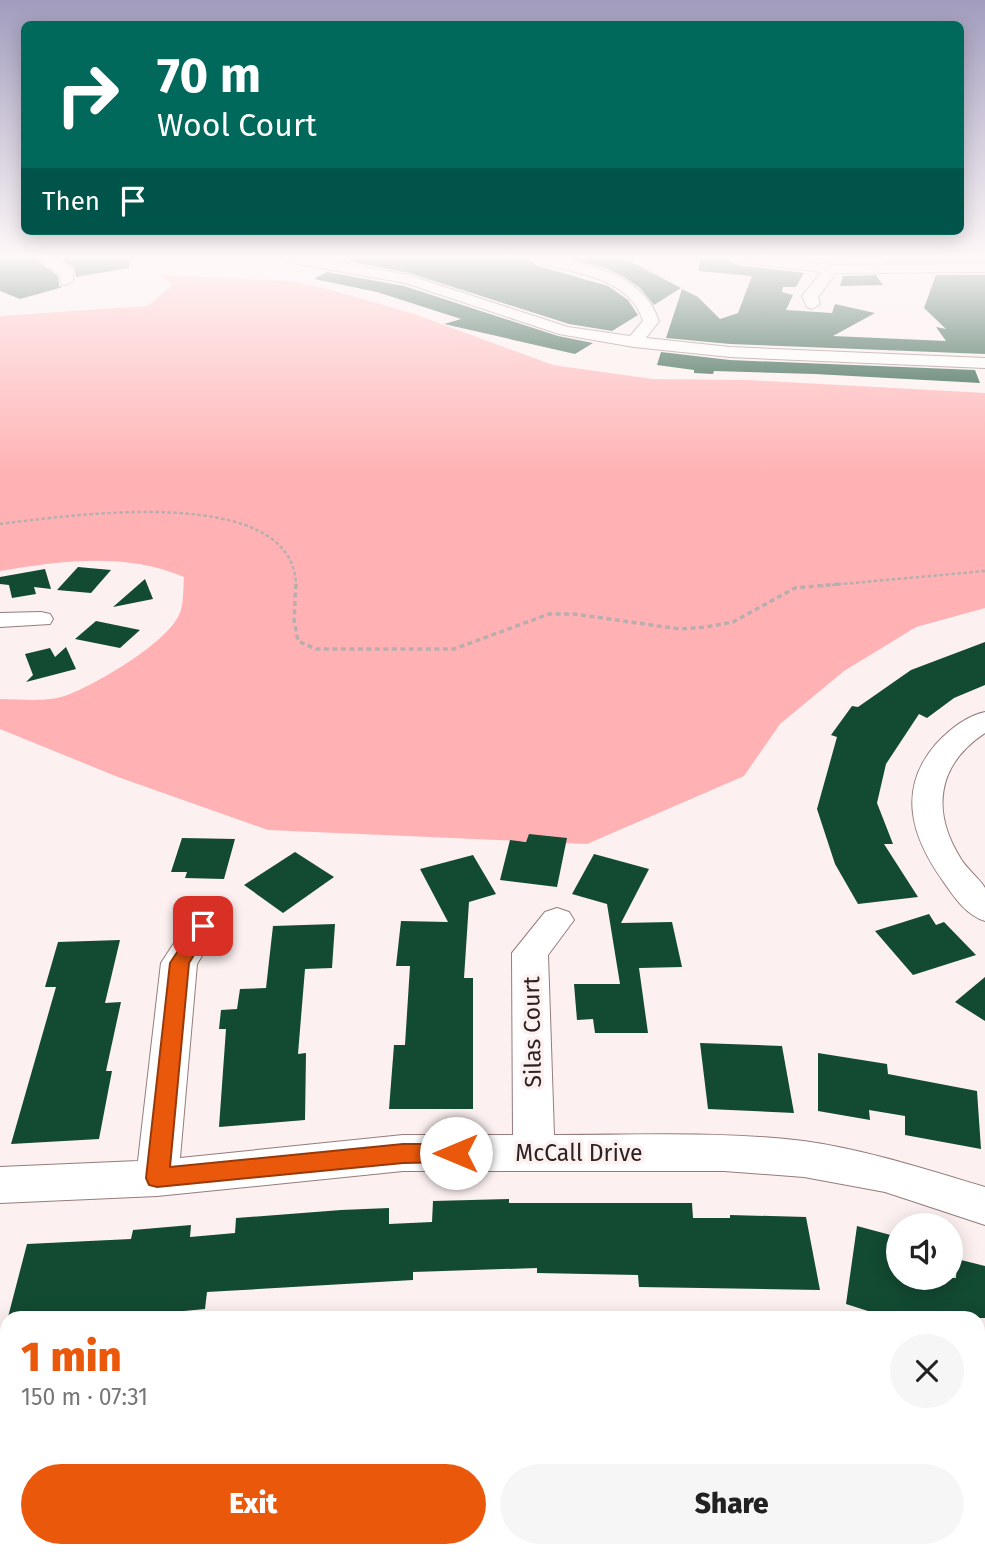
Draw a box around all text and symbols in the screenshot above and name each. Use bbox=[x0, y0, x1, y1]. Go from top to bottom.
text: 70 m bbox=[157, 46, 261, 105]
icon: right bbox=[42, 49, 133, 140]
text: Wool Court bbox=[157, 106, 317, 144]
icon: arrive bbox=[114, 182, 152, 220]
text: Then bbox=[42, 186, 100, 217]
pin bbox=[173, 896, 233, 956]
icon: arrive bbox=[184, 907, 222, 945]
street label: Silas Court bbox=[517, 975, 547, 1088]
position arrow bbox=[419, 1116, 493, 1190]
street label: McCall Drive bbox=[515, 1139, 643, 1167]
map controls bbox=[886, 1213, 963, 1290]
button: sound bbox=[886, 1213, 963, 1290]
text: 1 min bbox=[21, 1332, 122, 1382]
button: close bbox=[890, 1334, 964, 1408]
text: 150 m · 07:31 bbox=[21, 1383, 148, 1411]
button: Exit bbox=[21, 1464, 486, 1544]
button: Share bbox=[500, 1464, 964, 1544]

